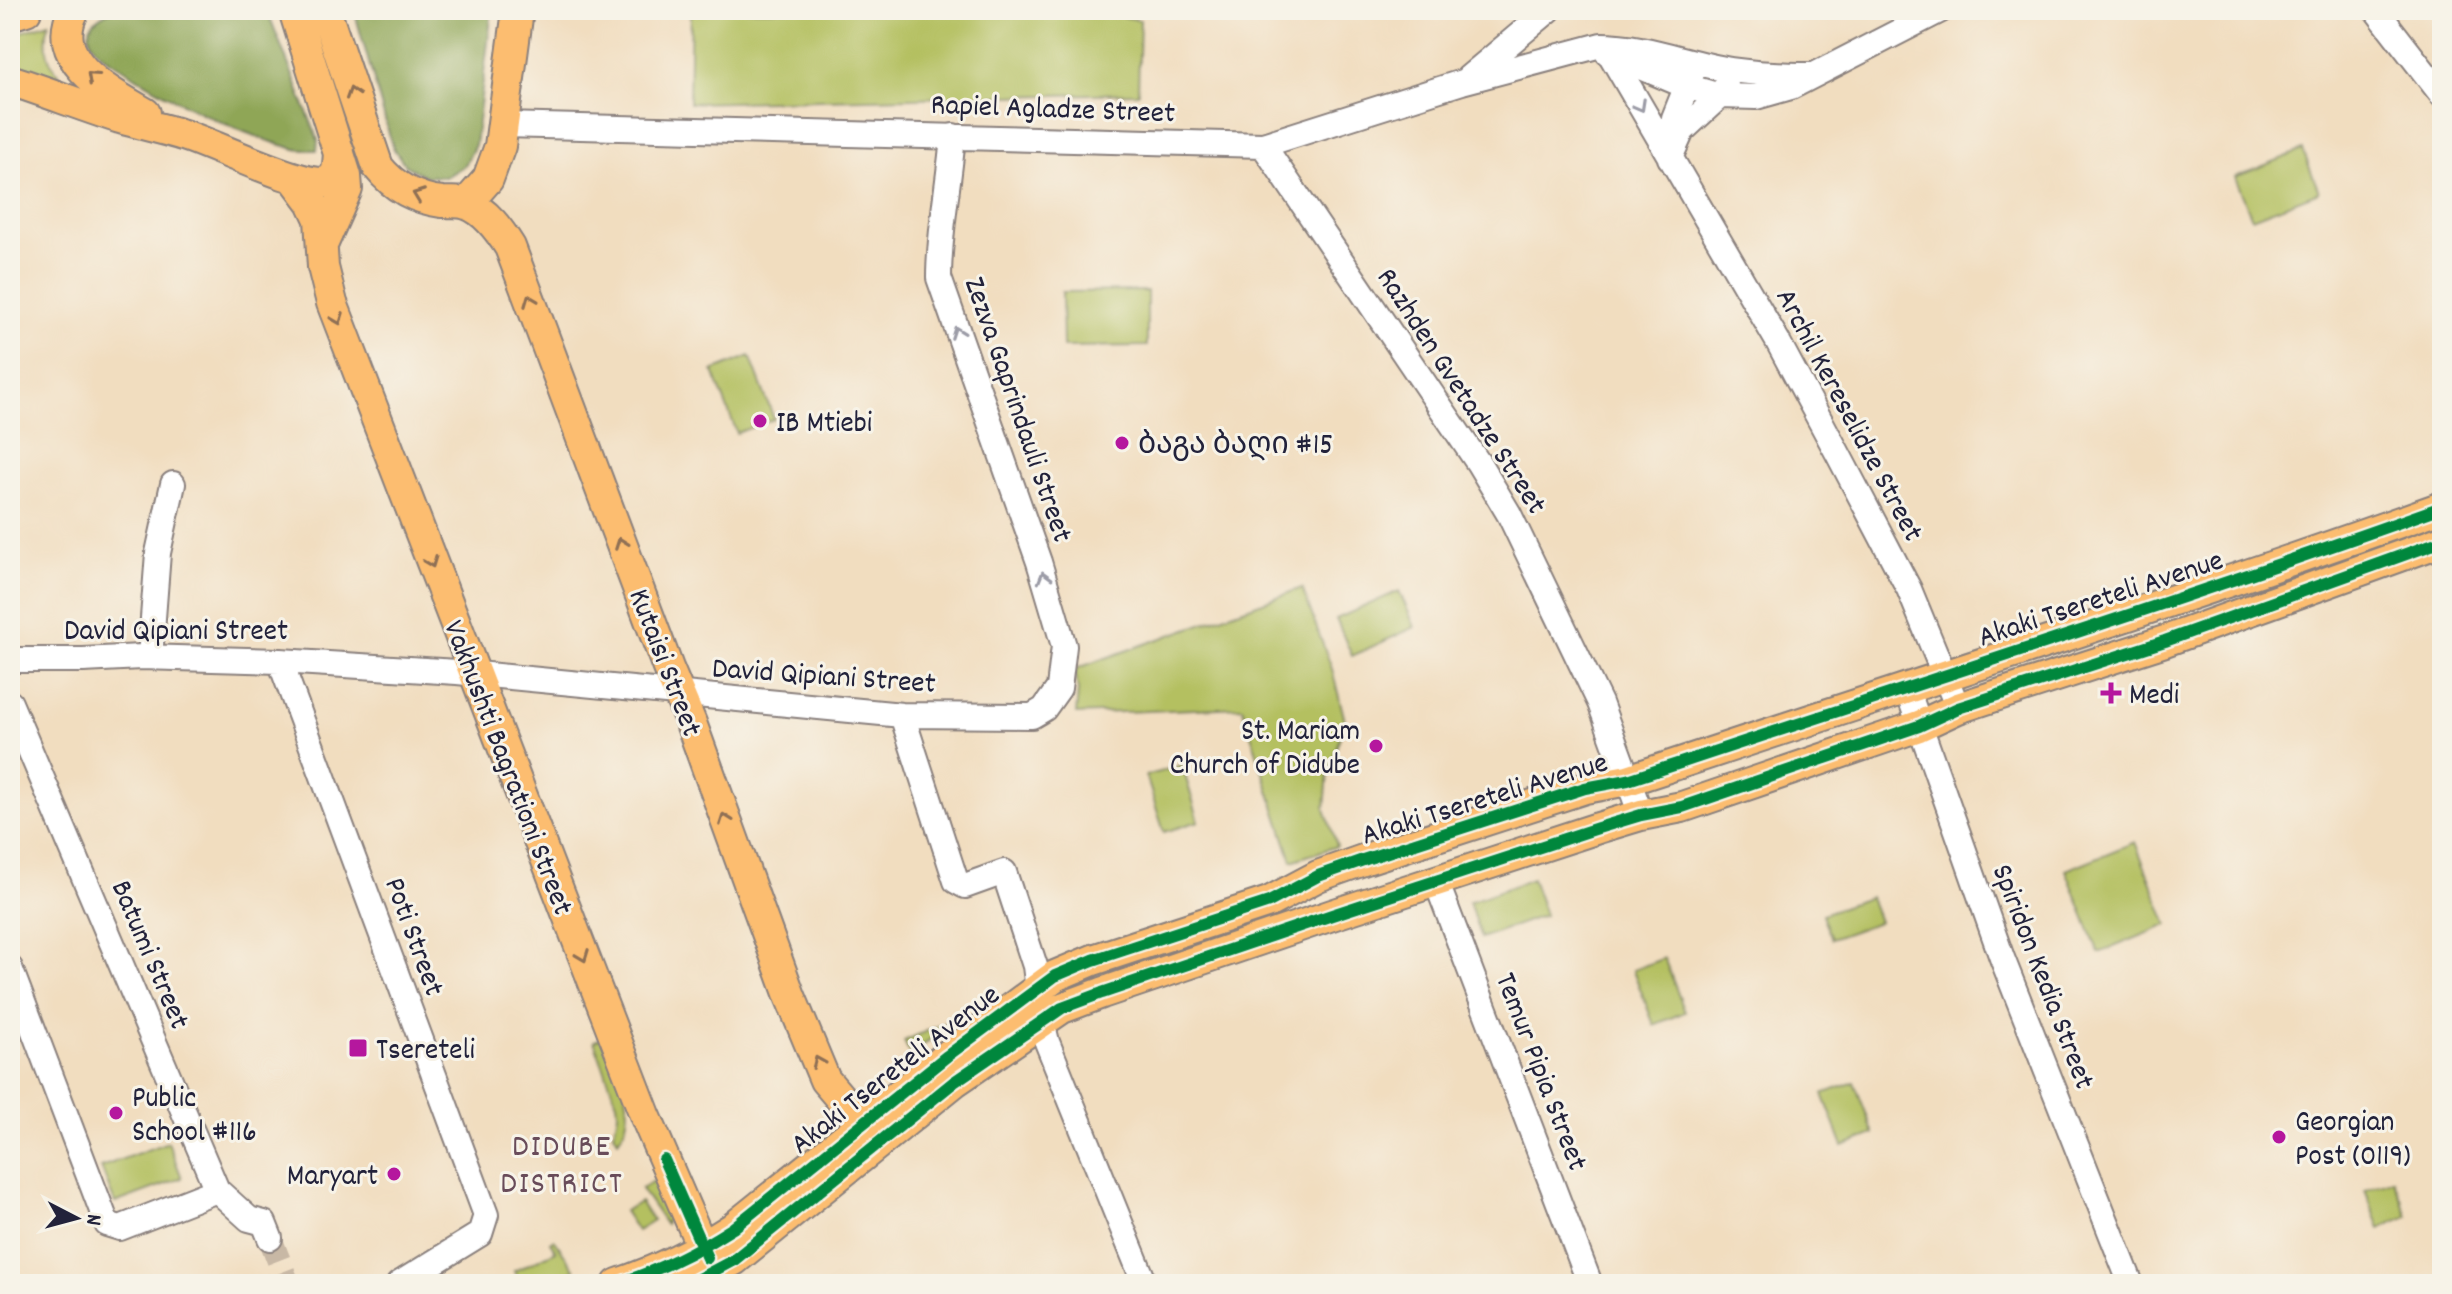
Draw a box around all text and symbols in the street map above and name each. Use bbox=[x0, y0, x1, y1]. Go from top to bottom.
one-way arrow bbox=[86, 73, 101, 87]
street label: Rapiel Agladze Street bbox=[930, 86, 1176, 137]
one-way arrow bbox=[346, 87, 362, 101]
one-way arrow bbox=[1630, 97, 1646, 112]
one-way arrow bbox=[412, 188, 426, 205]
street label: Razhden Gvetadze Street bbox=[1363, 261, 1555, 524]
street label: Zezva Gaprindauli Street bbox=[950, 272, 1081, 549]
street label: Archil Kereselidze Street bbox=[1762, 282, 1932, 550]
one-way arrow bbox=[523, 293, 540, 307]
one-way arrow bbox=[328, 311, 345, 325]
one-way arrow bbox=[950, 326, 966, 340]
place label: IB Mtiebi bbox=[776, 404, 872, 447]
marker: IB Mtiebi bbox=[751, 412, 769, 430]
place label: ბაგა ბაღი #15 bbox=[1138, 426, 1333, 469]
marker: ბაგა ბაღი #15 bbox=[1113, 434, 1131, 452]
one-way arrow bbox=[614, 537, 631, 551]
street label: Akaki Tsereteli Avenue bbox=[1973, 541, 2229, 661]
one-way arrow bbox=[421, 554, 438, 568]
one-way arrow bbox=[1037, 571, 1053, 585]
street label: Kutaisi Street bbox=[615, 583, 711, 744]
street label: David Qipiani Street bbox=[64, 612, 288, 655]
street label: Vakhushti Bagrationi Street bbox=[430, 615, 582, 922]
street label: David Qipiani Street bbox=[710, 649, 937, 708]
place label: Medi bbox=[2129, 676, 2179, 719]
marker: Medi bbox=[2100, 682, 2122, 704]
place label: St. Mariam Church of Didube bbox=[1170, 712, 1360, 789]
marker: St. Mariam Church of Didube bbox=[1367, 737, 1385, 755]
street label: Akaki Tsereteli Avenue bbox=[1357, 743, 1614, 859]
one-way arrow bbox=[719, 813, 735, 827]
street label: Spiridon Kedia Street bbox=[1978, 859, 2103, 1096]
street label: Poti Street bbox=[370, 872, 453, 1003]
street label: Batumi Street bbox=[97, 875, 199, 1037]
one-way arrow bbox=[573, 948, 590, 962]
street label: Temur Pipia Street bbox=[1481, 967, 1596, 1178]
street label: Akaki Tsereteli Avenue bbox=[783, 976, 1011, 1167]
place label: Tsereteli bbox=[376, 1031, 475, 1074]
marker: Tsereteli bbox=[347, 1037, 369, 1059]
one-way arrow bbox=[811, 1056, 827, 1070]
place label: Public School #116 bbox=[132, 1079, 257, 1156]
place label: Georgian Post (0119) bbox=[2295, 1103, 2411, 1180]
marker: Public School #116 bbox=[107, 1104, 125, 1122]
district label: DIDUBE DISTRICT bbox=[500, 1126, 624, 1209]
marker: Georgian Post (0119) bbox=[2270, 1128, 2288, 1146]
place label: Maryart bbox=[287, 1157, 378, 1200]
marker: Maryart bbox=[385, 1165, 403, 1183]
north arrow bbox=[36, 1178, 116, 1258]
text: N bbox=[76, 1213, 108, 1227]

